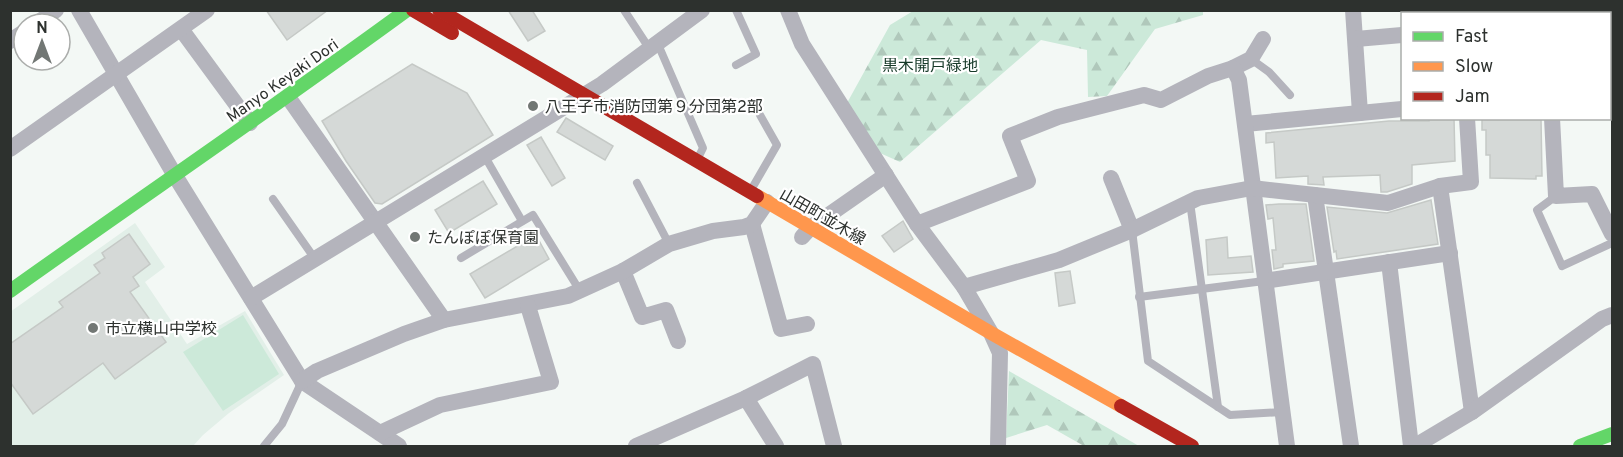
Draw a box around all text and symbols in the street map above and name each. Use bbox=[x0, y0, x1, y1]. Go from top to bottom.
north arrow bbox=[12, 12, 72, 72]
legend bbox=[1401, 12, 1611, 120]
text: N bbox=[36, 19, 48, 39]
text: Fast bbox=[1455, 26, 1488, 49]
street label: Manyo Keyaki Dori bbox=[223, 36, 343, 128]
text: Slow bbox=[1455, 56, 1493, 79]
park label: 黒木開戸緑地 bbox=[882, 57, 978, 77]
text: Jam bbox=[1455, 86, 1490, 109]
place label: 八王子市消防団第９分団第2部 bbox=[545, 98, 763, 118]
marker: 八王子市消防団第９分団第2部 bbox=[526, 99, 540, 113]
street label: 山田町並木線 bbox=[775, 185, 869, 250]
place label: たんぽぽ保育園 bbox=[427, 229, 539, 249]
marker: たんぽぽ保育園 bbox=[408, 230, 422, 244]
place label: 市立横山中学校 bbox=[105, 320, 217, 340]
marker: 市立横山中学校 bbox=[86, 321, 100, 335]

